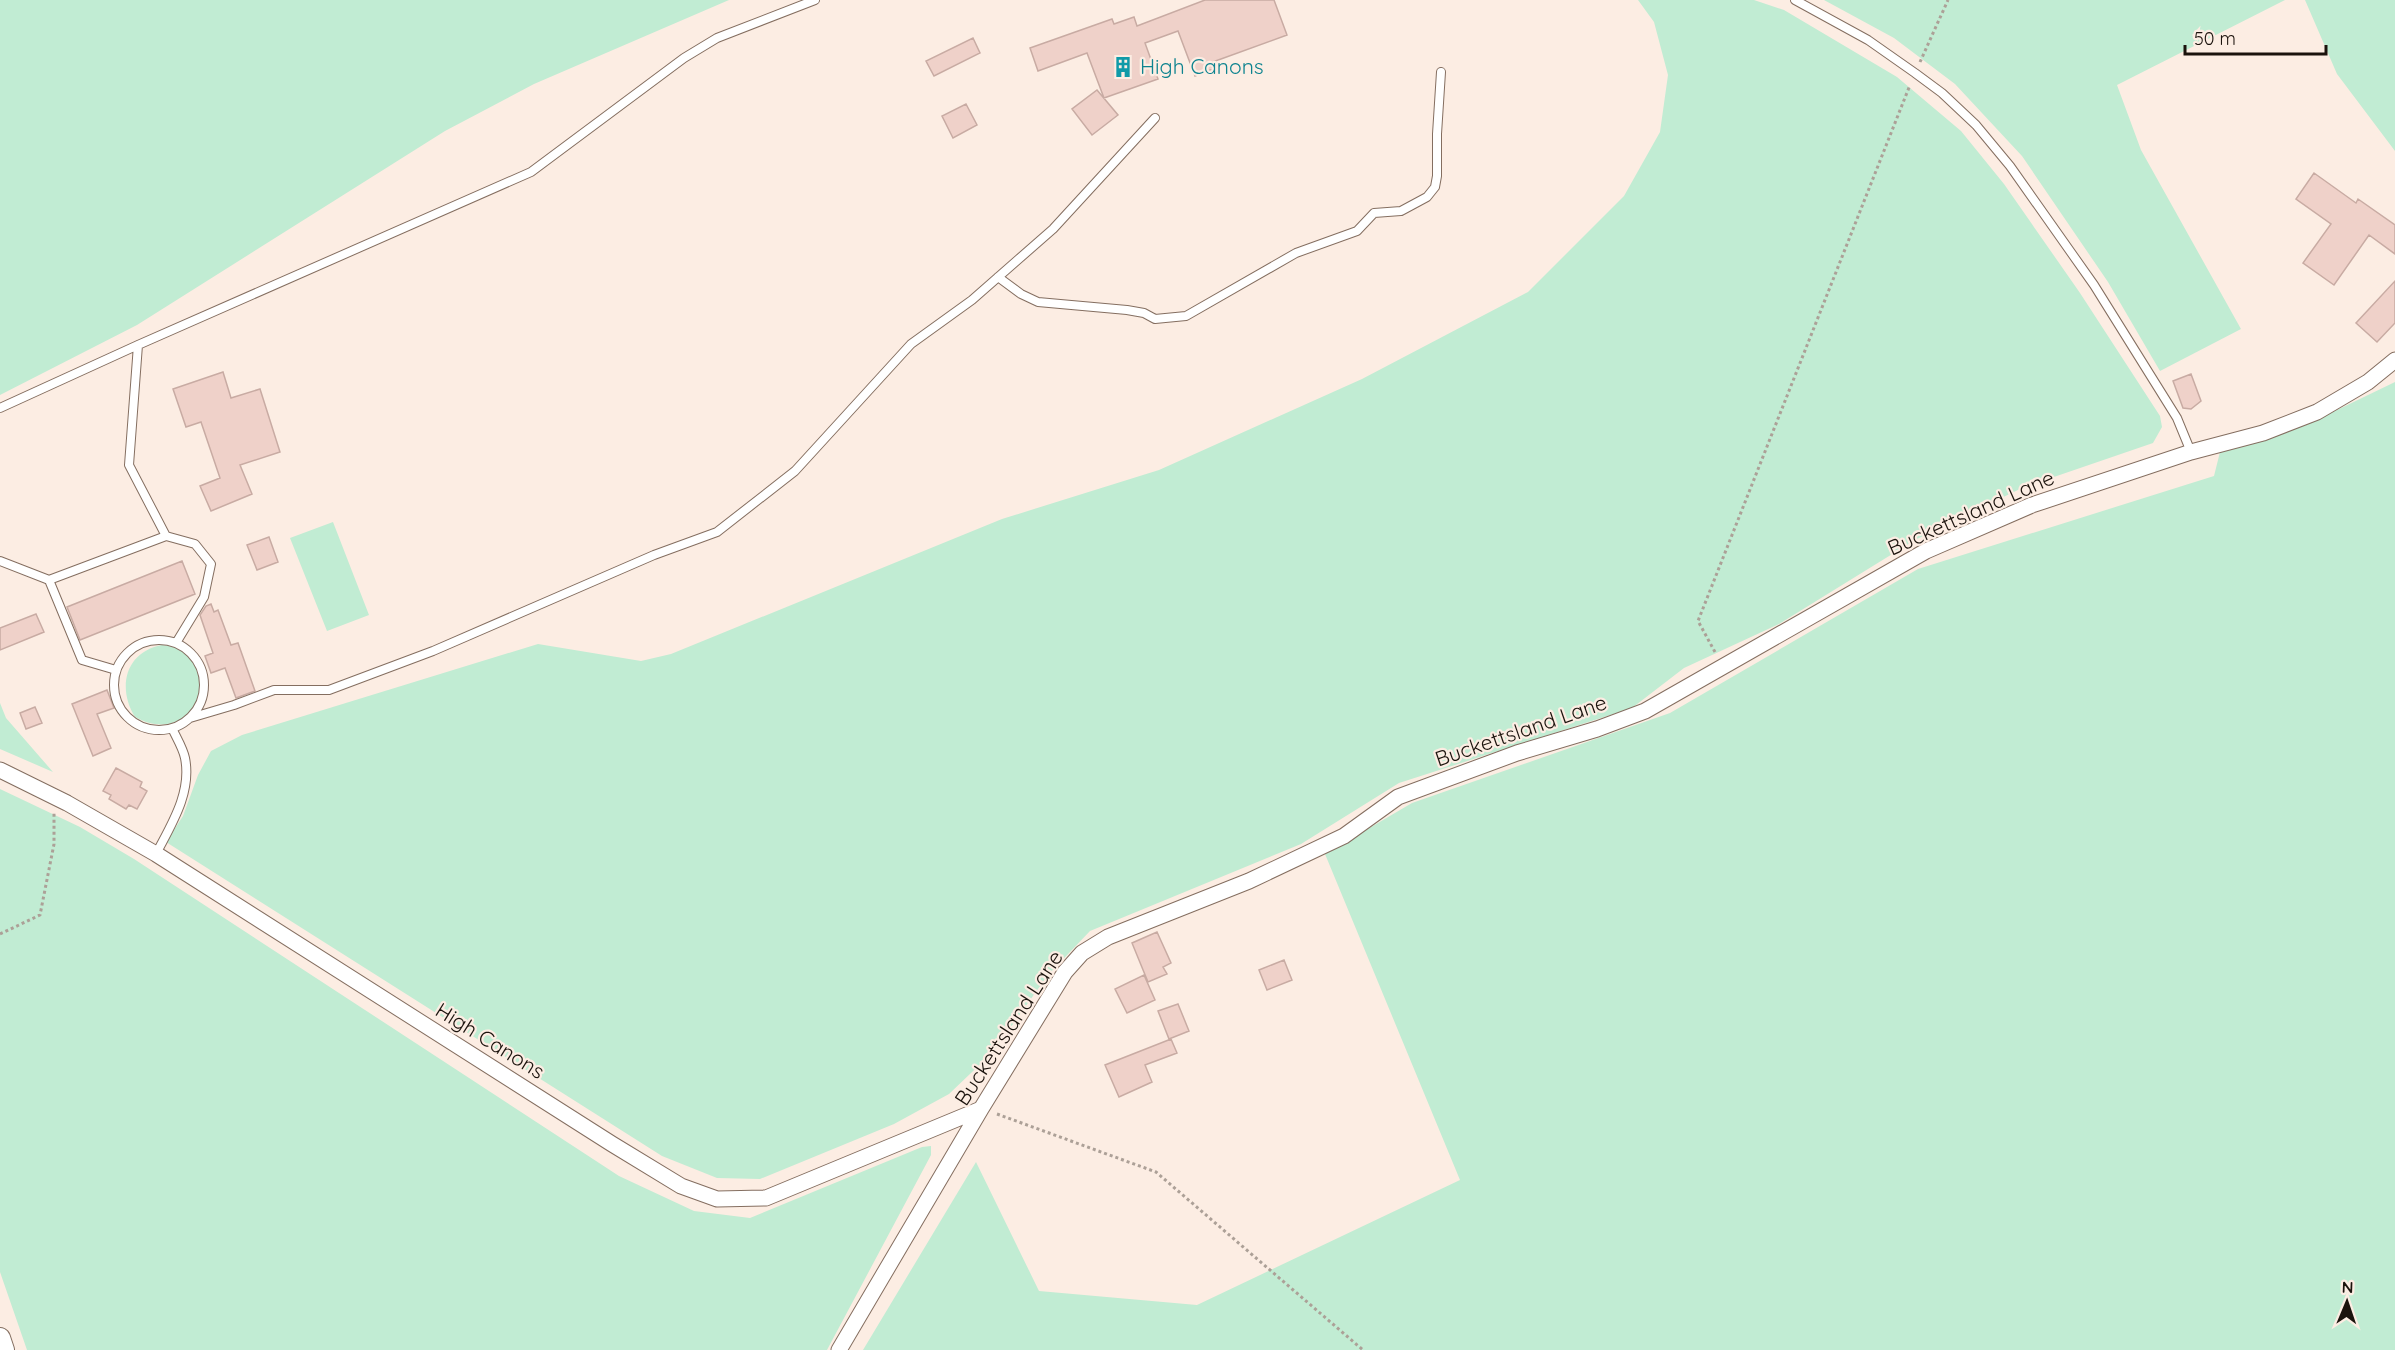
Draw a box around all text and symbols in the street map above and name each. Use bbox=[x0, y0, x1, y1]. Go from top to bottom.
scale bar bbox=[2185, 18, 2326, 56]
text: 50 m bbox=[2194, 27, 2236, 50]
place label: High Canons bbox=[1140, 53, 1264, 79]
building icon: High Canons bbox=[1111, 55, 1135, 79]
street label: Buckettsland Lane bbox=[1883, 464, 2058, 561]
street label: Buckettsland Lane bbox=[1431, 689, 1610, 772]
street label: Buckettsland Lane bbox=[948, 945, 1068, 1110]
street label: High Canons bbox=[431, 996, 550, 1084]
north arrow bbox=[2317, 1272, 2377, 1332]
text: N bbox=[2341, 1277, 2354, 1297]

